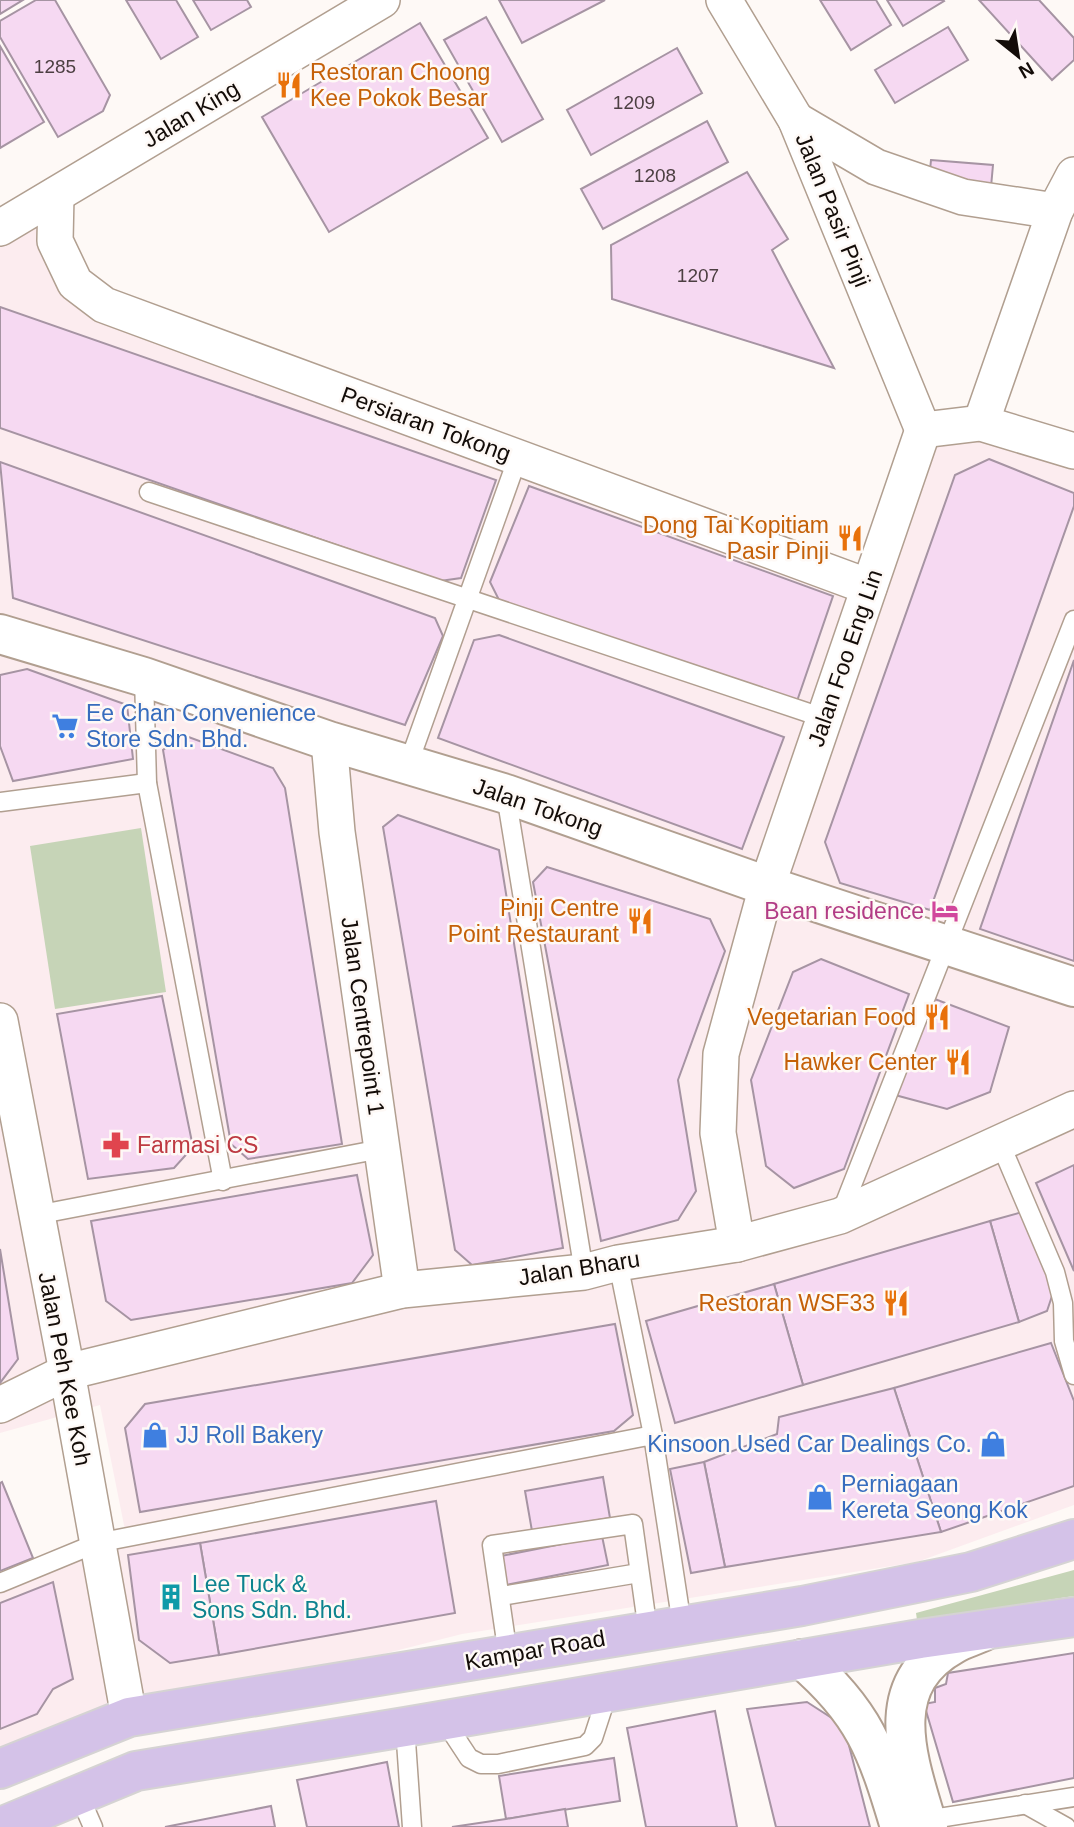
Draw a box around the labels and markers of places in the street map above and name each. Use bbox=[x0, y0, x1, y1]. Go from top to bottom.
place label: Restoran Choong Kee Pokok Besar bbox=[310, 59, 490, 111]
restaurant icon: Restoran Choong Kee Pokok Besar bbox=[274, 70, 304, 100]
place label: Dong Tai Kopitiam Pasir Pinji bbox=[643, 512, 829, 564]
restaurant icon: Dong Tai Kopitiam Pasir Pinji bbox=[835, 523, 865, 553]
place label: Ee Chan Convenience Store Sdn. Bhd. bbox=[86, 700, 316, 752]
supermarket icon: Ee Chan Convenience Store Sdn. Bhd. bbox=[50, 711, 80, 741]
place label: Pinji Centre Point Restaurant bbox=[448, 895, 620, 947]
hotel icon: Bean residence bbox=[930, 896, 960, 926]
place label: Bean residence bbox=[764, 898, 924, 924]
restaurant icon: Pinji Centre Point Restaurant bbox=[625, 906, 655, 936]
restaurant icon: Vegetarian Food bbox=[922, 1002, 952, 1032]
place label: Vegetarian Food bbox=[747, 1004, 916, 1030]
restaurant icon: Hawker Center bbox=[943, 1047, 973, 1077]
place label: Hawker Center bbox=[784, 1049, 937, 1075]
pharmacy icon: Farmasi CS bbox=[101, 1130, 131, 1160]
place label: Farmasi CS bbox=[137, 1132, 258, 1158]
restaurant icon: Restoran WSF33 bbox=[881, 1288, 911, 1318]
place label: Restoran WSF33 bbox=[699, 1290, 875, 1316]
shop icon: JJ Roll Bakery bbox=[140, 1420, 170, 1450]
place label: JJ Roll Bakery bbox=[176, 1422, 323, 1448]
shop icon: Kinsoon Used Car Dealings Co. bbox=[978, 1429, 1008, 1459]
place label: Kinsoon Used Car Dealings Co. bbox=[647, 1431, 972, 1457]
place label: Perniagaan Kereta Seong Kok bbox=[841, 1471, 1028, 1523]
shop icon: Perniagaan Kereta Seong Kok bbox=[805, 1482, 835, 1512]
place label: Lee Tuck & Sons Sdn. Bhd. bbox=[192, 1571, 352, 1623]
building icon: Lee Tuck & Sons Sdn. Bhd. bbox=[156, 1582, 186, 1612]

